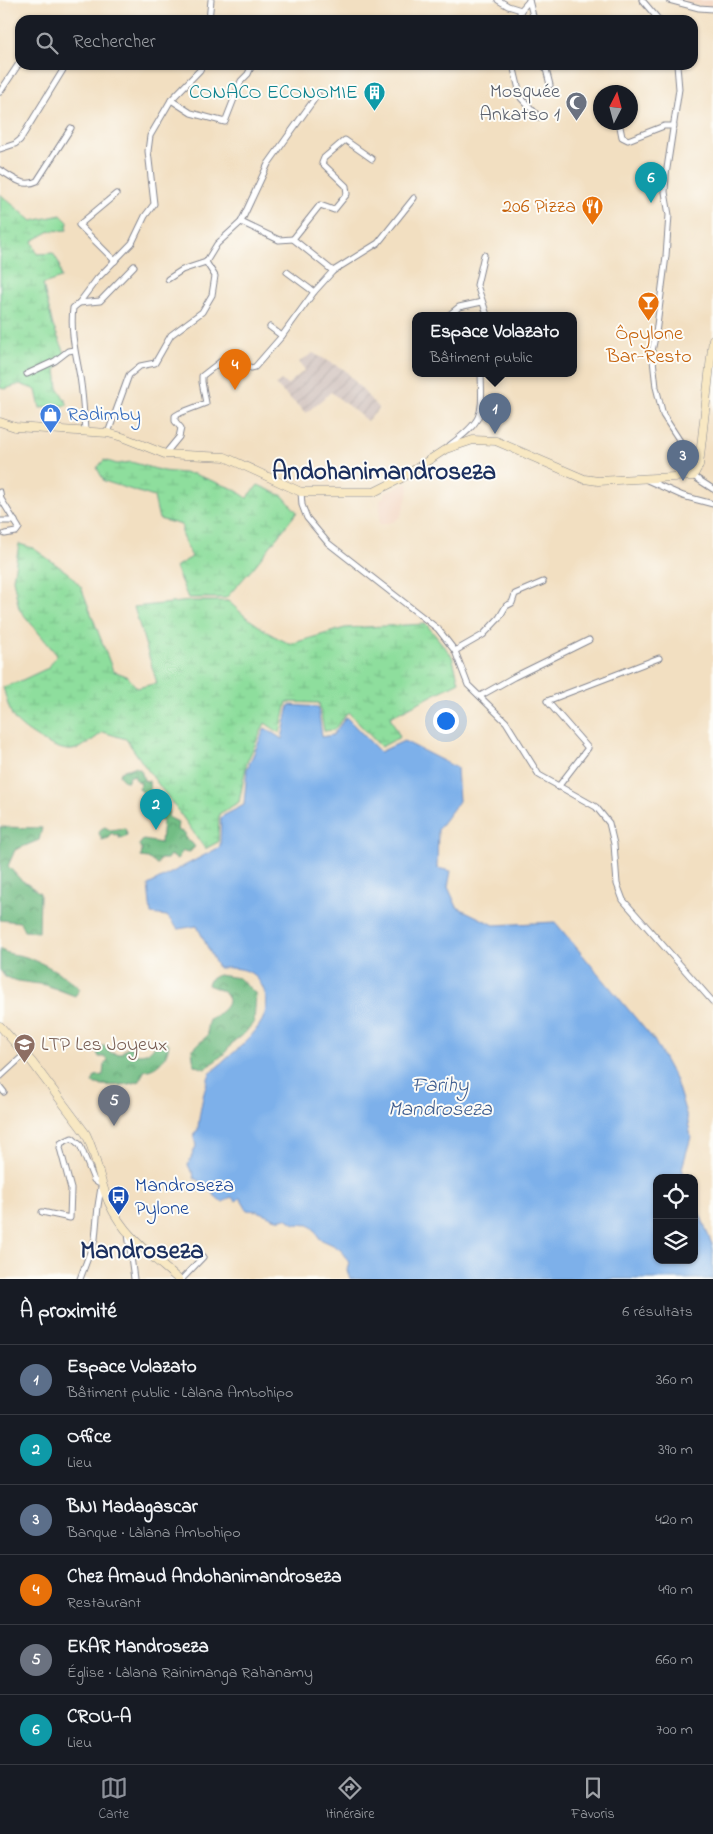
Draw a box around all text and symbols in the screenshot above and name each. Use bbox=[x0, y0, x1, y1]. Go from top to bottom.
search box bbox=[15, 15, 698, 70]
icon: search bbox=[33, 29, 61, 57]
text: Rechercher bbox=[73, 29, 156, 56]
place label: Mosquée Ankatso 1 bbox=[480, 78, 560, 130]
place label: CONACO ECONOMIE bbox=[189, 79, 358, 108]
building icon: CONACO ECONOMIE bbox=[362, 81, 386, 112]
north arrow bbox=[593, 85, 638, 130]
mosque icon: Mosquée Ankatso 1 bbox=[564, 91, 588, 122]
pin: 6 bbox=[635, 162, 667, 203]
place label: 206 Pizza bbox=[502, 193, 576, 222]
restaurant icon: 206 Pizza bbox=[580, 195, 604, 226]
bar icon: Ôpylone Bar-Resto bbox=[637, 290, 661, 321]
popup bbox=[412, 312, 577, 377]
text: Espace Volazato bbox=[430, 319, 559, 346]
place label: Ôpylone Bar-Resto bbox=[605, 320, 692, 372]
text: Bâtiment public bbox=[430, 346, 533, 370]
pin: 4 bbox=[219, 349, 251, 390]
pin: 1 bbox=[479, 393, 511, 434]
place label: Radimby bbox=[67, 401, 141, 430]
shop icon: Radimby bbox=[39, 403, 63, 434]
pin: 3 bbox=[667, 440, 699, 481]
district label: Andohanimandroseza bbox=[272, 455, 496, 491]
your location bbox=[433, 708, 459, 734]
pin: 2 bbox=[140, 789, 172, 830]
place label: LTP Les Joyeux bbox=[41, 1031, 167, 1060]
school or university icon: LTP Les Joyeux bbox=[13, 1033, 37, 1064]
water label: Farihy Mandroseza bbox=[388, 1071, 493, 1125]
pin: 5 bbox=[98, 1085, 130, 1126]
place label: Mandroseza Pylone bbox=[135, 1172, 234, 1224]
map controls bbox=[653, 1174, 698, 1264]
button: locate bbox=[653, 1174, 698, 1219]
bus stop icon: Mandroseza Pylone bbox=[107, 1185, 131, 1216]
button: layers bbox=[653, 1219, 698, 1264]
district label: Mandroseza bbox=[80, 1234, 204, 1270]
text: À proximité bbox=[20, 1297, 117, 1327]
text: 6 résultats bbox=[622, 1300, 693, 1324]
text: Espace Volazato bbox=[67, 1354, 197, 1381]
text: 1 bbox=[33, 1368, 39, 1392]
text: 360 m bbox=[656, 1368, 693, 1392]
text: Bâtiment public · Làlana Ambohipo bbox=[67, 1381, 293, 1405]
text: Office bbox=[67, 1424, 111, 1451]
text: 2 bbox=[32, 1438, 40, 1462]
text: 390 m bbox=[658, 1438, 693, 1462]
text: Lieu bbox=[67, 1451, 92, 1475]
text: BNI Madagascar bbox=[67, 1494, 198, 1521]
text: 3 bbox=[33, 1508, 39, 1532]
text: 420 m bbox=[655, 1508, 693, 1532]
text: Banque · Làlana Ambohipo bbox=[67, 1521, 241, 1545]
text: Chez Arnaud Andohanimandroseza bbox=[67, 1564, 342, 1591]
text: 4 bbox=[33, 1578, 39, 1602]
text: 490 m bbox=[658, 1578, 693, 1602]
text: Restaurant bbox=[67, 1591, 141, 1615]
text: EKAR Mandroseza bbox=[67, 1634, 209, 1661]
text: 5 bbox=[31, 1648, 41, 1672]
text: 660 m bbox=[656, 1648, 693, 1672]
text: Église · Làlana Rainimanga Rahanamy bbox=[67, 1661, 313, 1685]
text: CROU-A bbox=[67, 1704, 131, 1731]
text: 6 bbox=[32, 1718, 40, 1742]
text: 700 m bbox=[656, 1718, 693, 1742]
text: Lieu bbox=[67, 1731, 92, 1755]
tab: Carte bbox=[98, 1774, 129, 1825]
tab: Itinéraire bbox=[326, 1774, 374, 1825]
tab: Favoris bbox=[571, 1774, 615, 1825]

